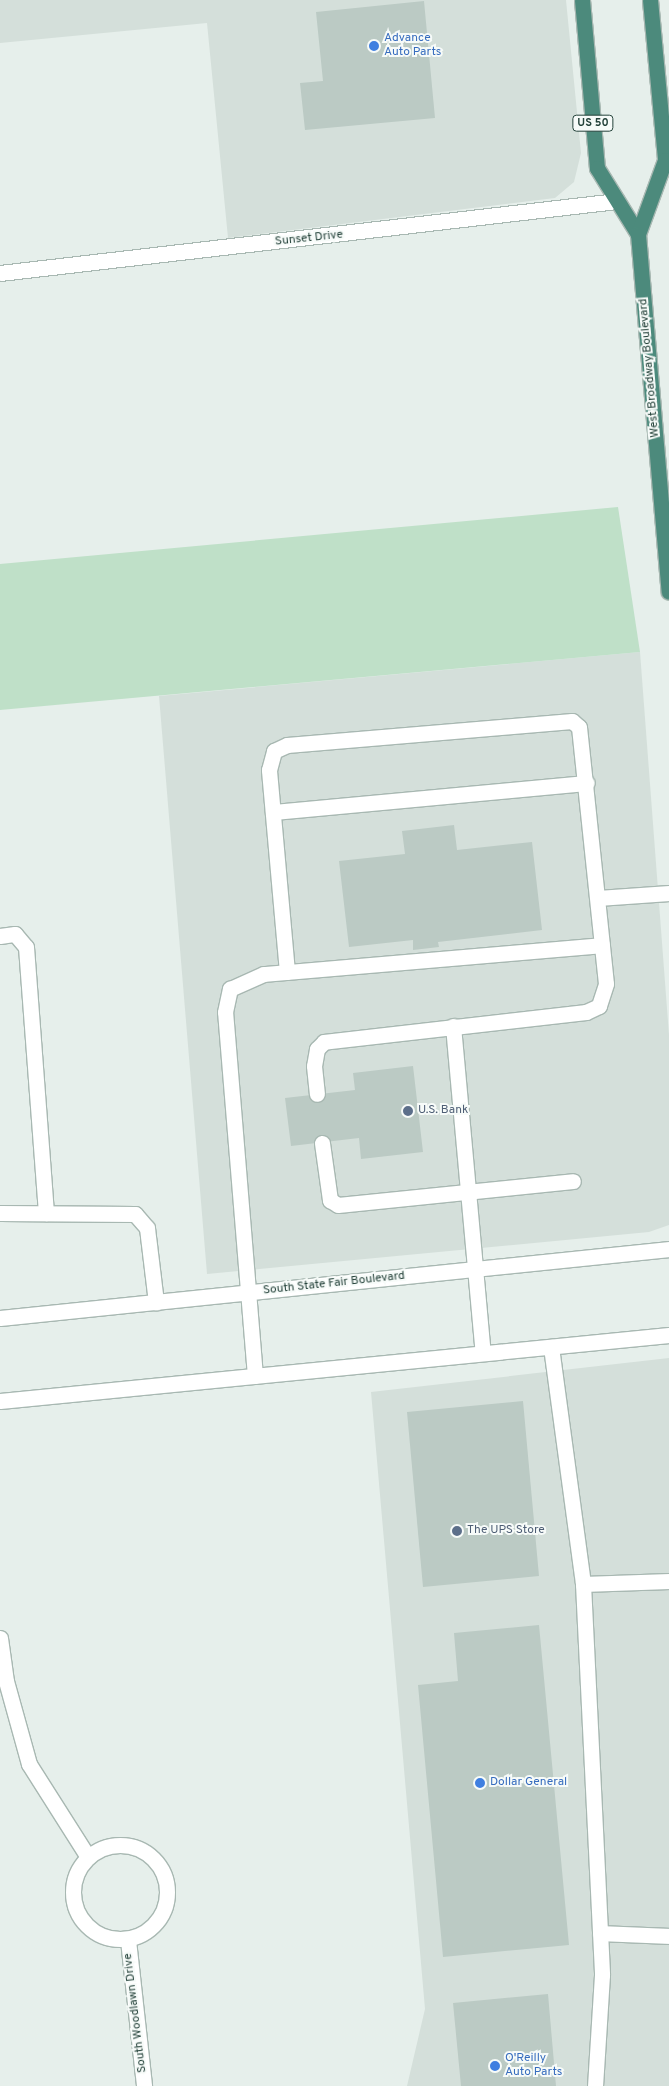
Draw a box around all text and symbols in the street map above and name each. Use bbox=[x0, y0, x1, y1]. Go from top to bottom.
place label: Advance Auto Parts bbox=[384, 32, 441, 60]
marker: Advance Auto Parts bbox=[368, 40, 380, 52]
road number: US 50 bbox=[572, 115, 614, 132]
street label: Sunset Drive bbox=[274, 228, 344, 250]
street label: West Broadway Boulevard bbox=[637, 298, 663, 438]
place label: U.S. Bank bbox=[418, 1104, 468, 1118]
marker: U.S. Bank bbox=[402, 1105, 414, 1117]
street label: South State Fair Boulevard bbox=[262, 1269, 406, 1299]
place label: The UPS Store bbox=[467, 1524, 545, 1538]
marker: The UPS Store bbox=[451, 1525, 463, 1537]
place label: Dollar General bbox=[490, 1776, 567, 1790]
marker: Dollar General bbox=[474, 1777, 486, 1789]
street label: South Woodlawn Drive bbox=[122, 1952, 150, 2074]
place label: O'Reilly Auto Parts bbox=[505, 2052, 562, 2080]
marker: O'Reilly Auto Parts bbox=[489, 2060, 501, 2072]

